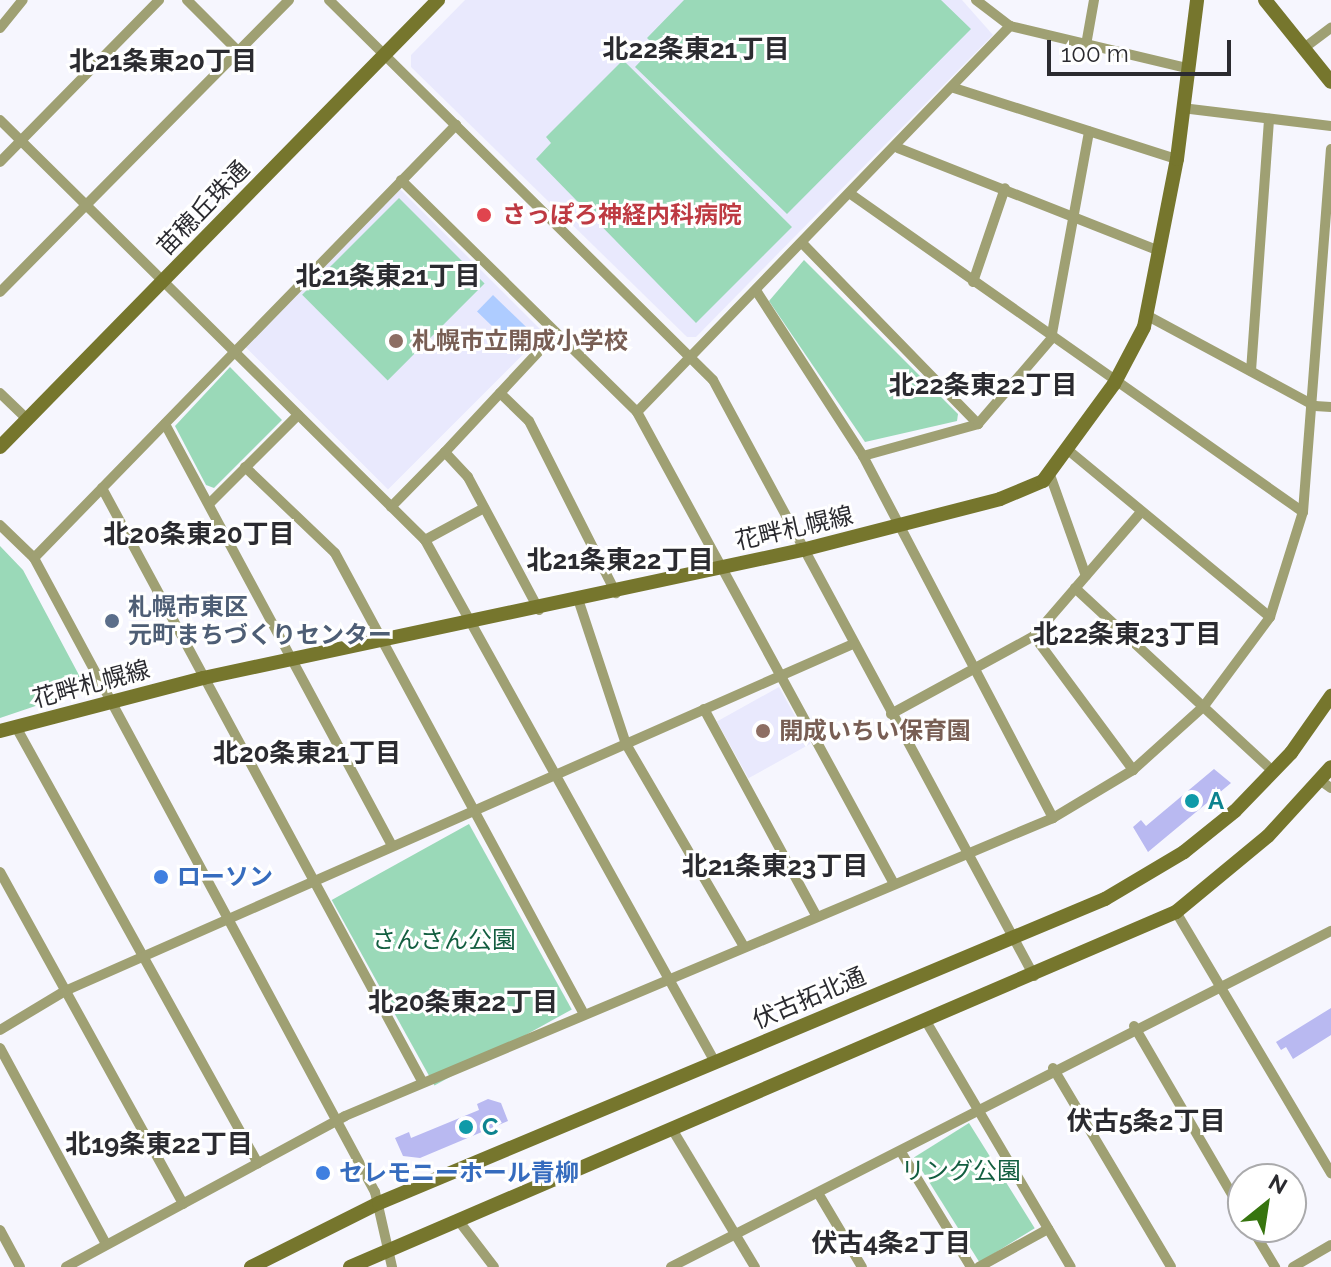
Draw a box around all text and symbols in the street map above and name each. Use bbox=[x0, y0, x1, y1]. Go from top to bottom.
scale bar bbox=[1051, 24, 1235, 74]
district label: 北22条東21丁目 bbox=[603, 34, 789, 66]
text: 100 m bbox=[1061, 39, 1129, 68]
district label: 北21条東20丁目 bbox=[69, 46, 257, 78]
street label: 苗穂丘珠通 bbox=[151, 155, 255, 261]
place label: さっぽろ神経内科病院 bbox=[502, 201, 742, 229]
marker: さっぽろ神経内科病院 bbox=[473, 204, 495, 226]
district label: 北21条東21丁目 bbox=[295, 261, 481, 293]
place label: 札幌市立開成小学校 bbox=[412, 327, 628, 355]
marker: 札幌市立開成小学校 bbox=[387, 332, 405, 350]
district label: 北22条東22丁目 bbox=[889, 370, 1077, 402]
street label: 花畔札幌線 bbox=[732, 500, 856, 556]
district label: 北20条東20丁目 bbox=[103, 519, 295, 551]
district label: 北21条東22丁目 bbox=[527, 545, 713, 577]
place label: 札幌市東区 元町まちづくりセンター bbox=[128, 593, 392, 649]
marker: 札幌市東区 元町まちづくりセンター bbox=[103, 612, 121, 630]
district label: 北22条東23丁目 bbox=[1033, 619, 1221, 651]
street label: 花畔札幌線 bbox=[29, 655, 153, 713]
place label: 開成いちい保育園 bbox=[779, 717, 971, 745]
marker: 開成いちい保育園 bbox=[754, 722, 772, 740]
district label: 北20条東21丁目 bbox=[213, 738, 401, 770]
place label: A bbox=[1208, 787, 1224, 815]
marker: A bbox=[1183, 792, 1201, 810]
district label: 北21条東23丁目 bbox=[682, 851, 868, 883]
place label: ローソン bbox=[177, 863, 273, 891]
marker: ローソン bbox=[152, 868, 170, 886]
park label: さんさん公園 bbox=[372, 926, 516, 954]
street label: 伏古拓北通 bbox=[748, 961, 870, 1035]
district label: 北20条東22丁目 bbox=[368, 987, 558, 1019]
district label: 伏古5条2丁目 bbox=[1066, 1106, 1226, 1138]
place label: C bbox=[482, 1113, 498, 1141]
marker: C bbox=[457, 1118, 475, 1136]
district label: 北19条東22丁目 bbox=[65, 1129, 253, 1161]
park label: リング公園 bbox=[901, 1157, 1021, 1185]
place label: セレモニーホール青柳 bbox=[339, 1159, 579, 1187]
north arrow bbox=[1227, 1163, 1307, 1243]
marker: セレモニーホール青柳 bbox=[314, 1164, 332, 1182]
text: N bbox=[1264, 1168, 1292, 1199]
district label: 伏古4条2丁目 bbox=[811, 1228, 971, 1260]

